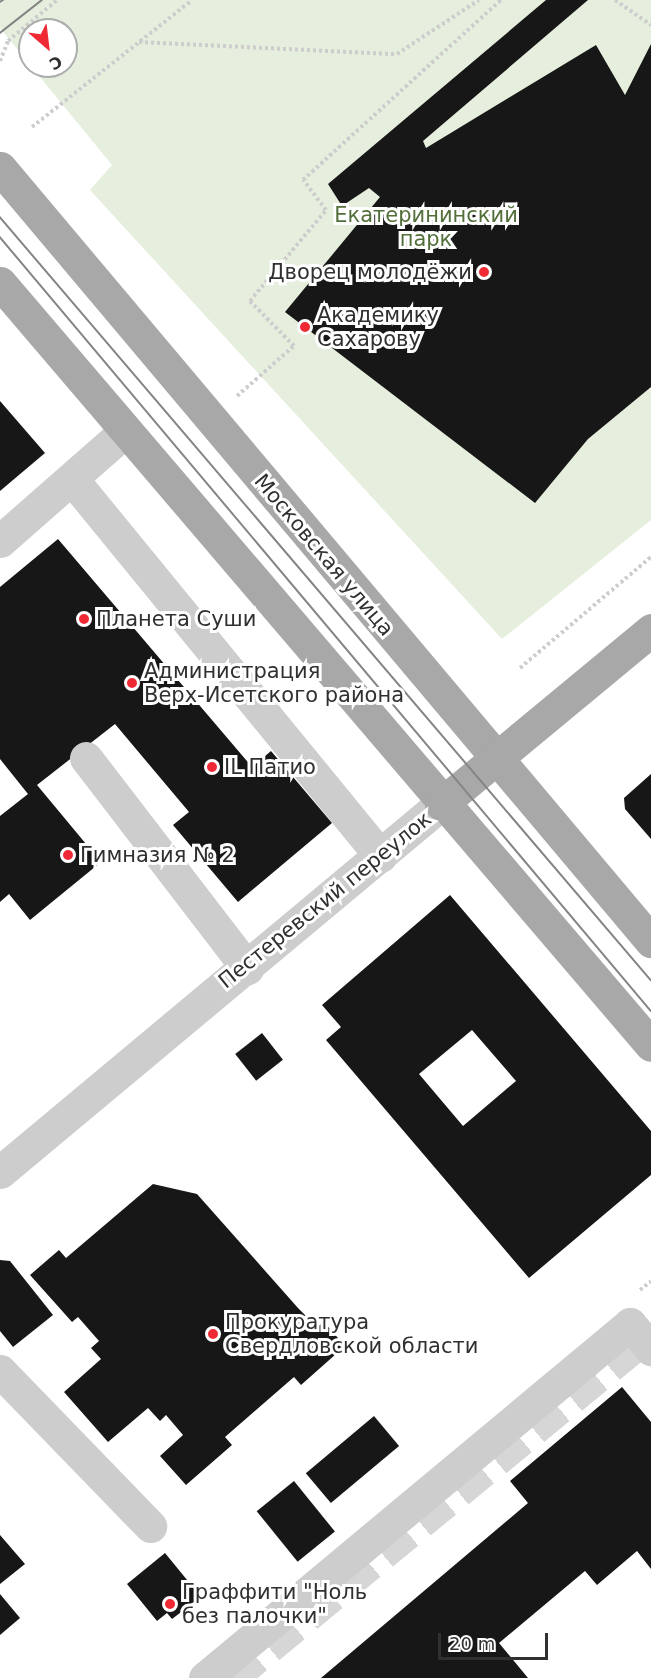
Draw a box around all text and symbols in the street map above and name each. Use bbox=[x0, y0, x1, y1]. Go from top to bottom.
north arrow bbox=[18, 18, 78, 78]
text: С bbox=[46, 51, 65, 74]
park label: Екатерининский парк bbox=[334, 202, 518, 252]
place label: Дворец молодёжи bbox=[268, 259, 472, 285]
marker: Дворец молодёжи bbox=[477, 265, 491, 279]
place label: Академику Сахарову bbox=[317, 302, 439, 352]
marker: Академику Сахарову bbox=[298, 320, 312, 334]
street label: Московская улица bbox=[249, 469, 399, 641]
place label: Планета Суши bbox=[96, 606, 256, 632]
marker: Планета Суши bbox=[77, 612, 91, 626]
place label: Администрация Верх-Исетского района bbox=[144, 658, 404, 708]
marker: Администрация Верх-Исетского района bbox=[125, 676, 139, 690]
place label: IL Патио bbox=[224, 754, 316, 780]
marker: IL Патио bbox=[205, 760, 219, 774]
street label: Пестеревский переулок bbox=[214, 806, 436, 994]
place label: Гимназия № 2 bbox=[80, 842, 235, 868]
marker: Гимназия № 2 bbox=[61, 848, 75, 862]
place label: Прокуратура Свердловской области bbox=[225, 1309, 478, 1359]
marker: Прокуратура Свердловской области bbox=[206, 1327, 220, 1341]
place label: Граффити "Ноль без палочки" bbox=[182, 1579, 367, 1629]
marker: Граффити "Ноль без палочки" bbox=[163, 1597, 177, 1611]
scale bar bbox=[441, 1621, 550, 1659]
text: 20 m bbox=[449, 1633, 495, 1654]

